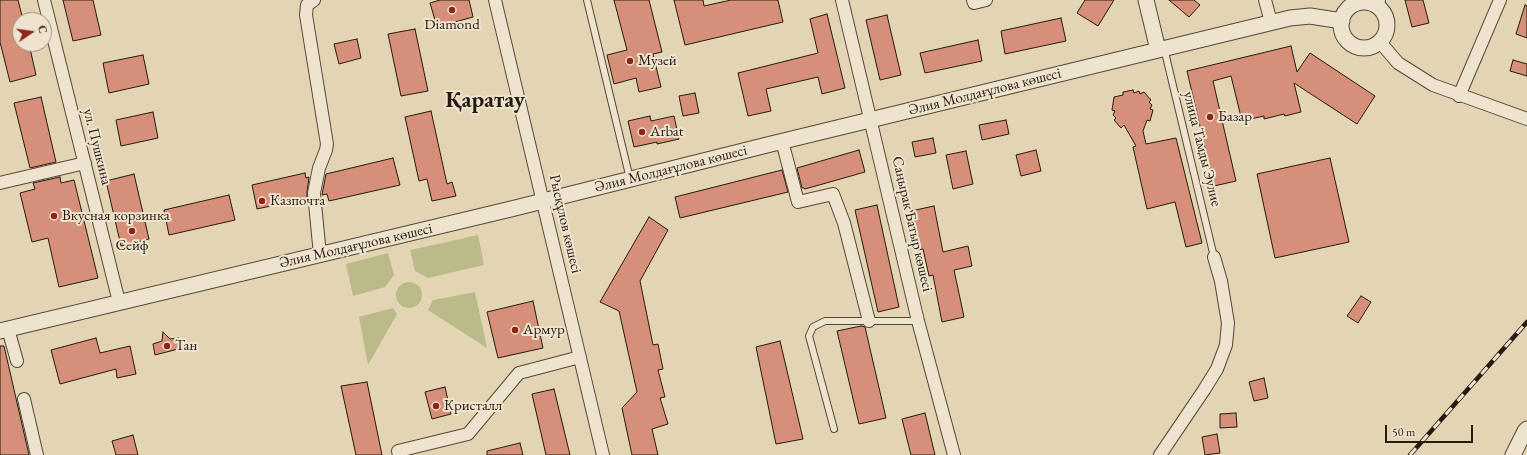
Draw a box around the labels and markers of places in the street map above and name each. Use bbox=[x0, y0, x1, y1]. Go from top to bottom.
marker: Diamond bbox=[447, 5, 457, 15]
place label: Diamond bbox=[424, 16, 480, 34]
place label: Музей bbox=[638, 52, 677, 70]
marker: Музей bbox=[625, 56, 635, 66]
place label: Базар bbox=[1218, 108, 1252, 126]
marker: Базар bbox=[1205, 112, 1215, 122]
place label: Arbat bbox=[650, 123, 684, 141]
marker: Arbat bbox=[637, 127, 647, 137]
place label: Казпочта bbox=[270, 192, 325, 210]
marker: Казпочта bbox=[257, 196, 267, 206]
place label: Вкусная корзинка bbox=[62, 207, 170, 225]
marker: Вкусная корзинка bbox=[49, 211, 59, 221]
marker: Сейф bbox=[127, 226, 137, 236]
place label: Сейф bbox=[115, 237, 149, 255]
place label: Армур bbox=[523, 321, 565, 339]
marker: Армур bbox=[510, 325, 520, 335]
place label: Тан bbox=[175, 337, 197, 355]
marker: Тан bbox=[162, 341, 172, 351]
place label: Кристалл bbox=[444, 397, 502, 415]
marker: Кристалл bbox=[431, 401, 441, 411]

